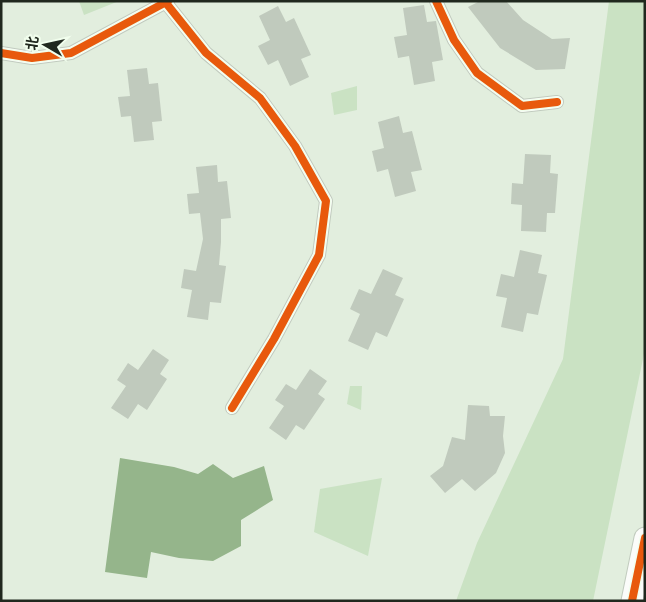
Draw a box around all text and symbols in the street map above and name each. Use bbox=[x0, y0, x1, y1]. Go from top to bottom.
north arrow bbox=[20, 20, 70, 70]
text: 北 bbox=[23, 35, 42, 51]

